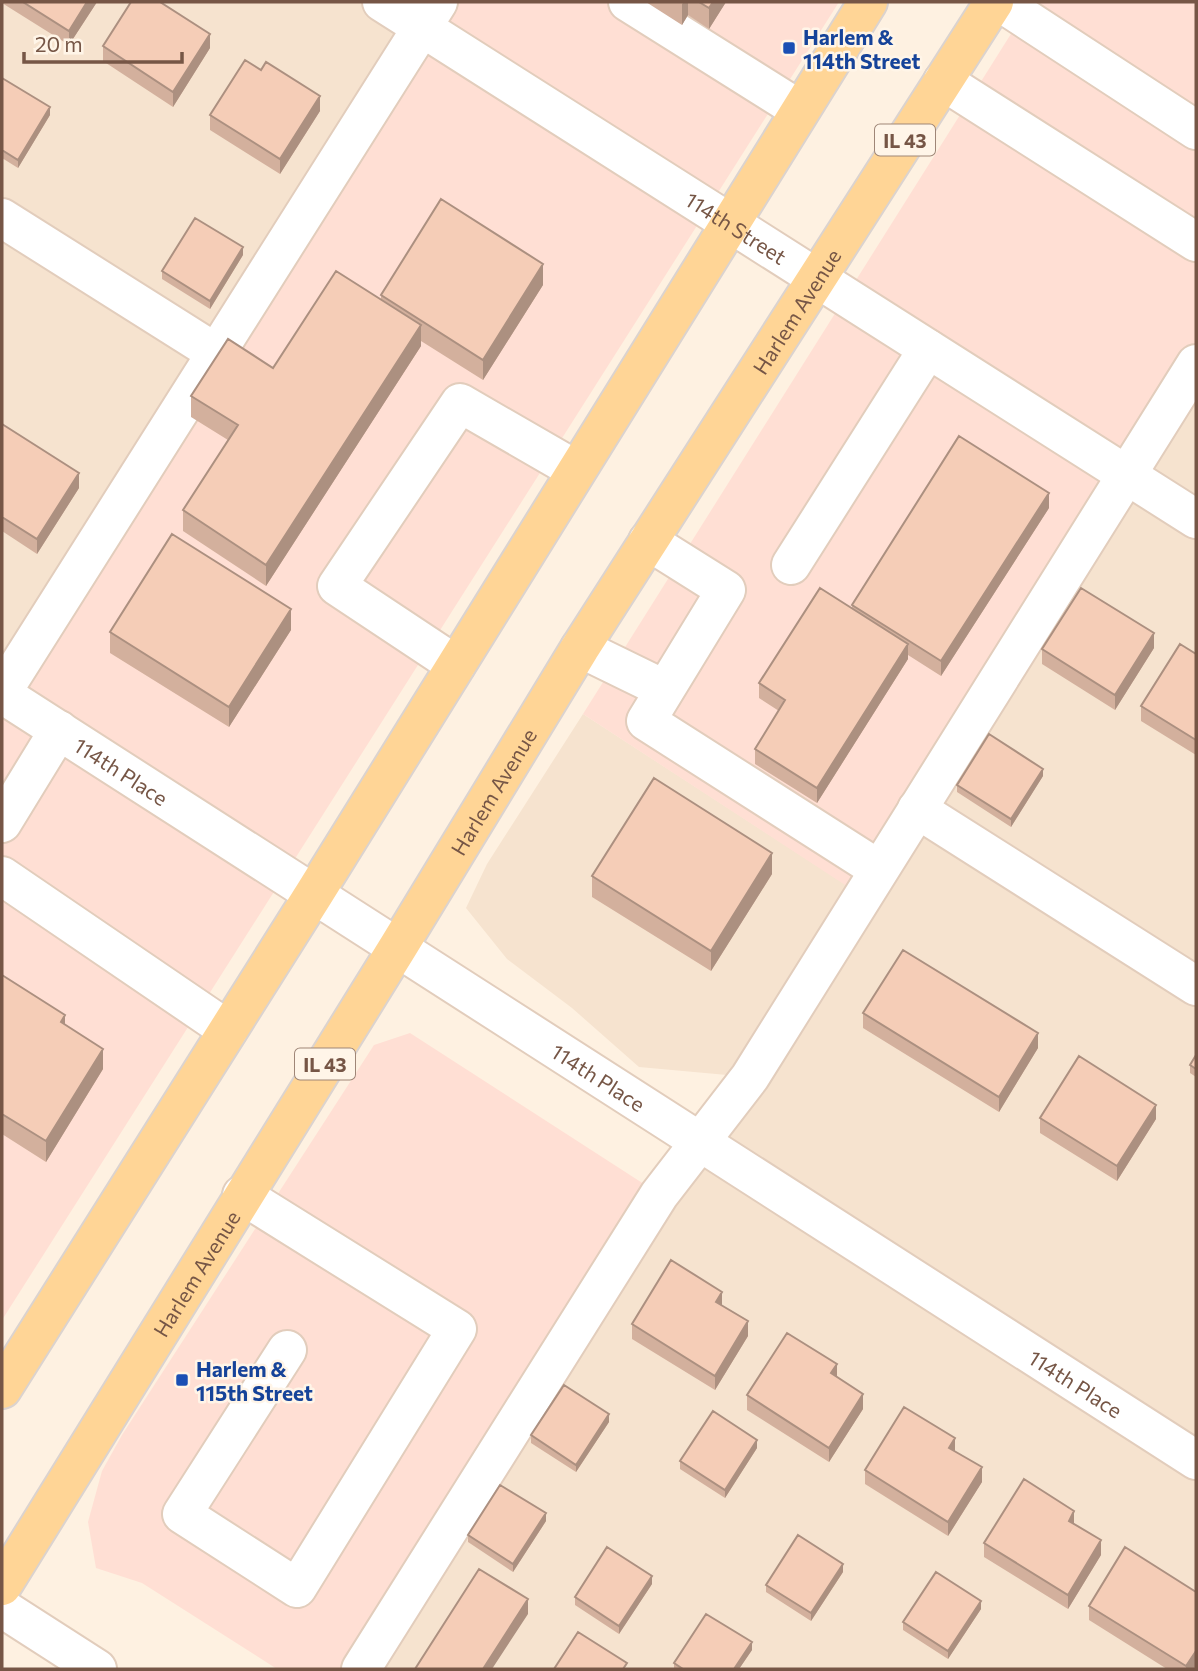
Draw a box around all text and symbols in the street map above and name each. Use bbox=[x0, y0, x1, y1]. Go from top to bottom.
scale bar bbox=[24, 21, 182, 65]
place label: Harlem & 114th Street bbox=[803, 24, 921, 73]
text: 20 m bbox=[35, 31, 83, 56]
marker: Harlem & 114th Street bbox=[781, 40, 797, 56]
road number: IL 43 bbox=[875, 124, 935, 156]
street label: 114th Street bbox=[681, 186, 792, 268]
street label: Harlem Avenue bbox=[747, 244, 845, 378]
street label: Harlem Avenue bbox=[445, 723, 541, 859]
street label: 114th Place bbox=[70, 731, 173, 810]
street label: 114th Place bbox=[547, 1038, 650, 1116]
road number: IL 43 bbox=[295, 1048, 355, 1080]
street label: Harlem Avenue bbox=[147, 1205, 244, 1341]
street label: 114th Place bbox=[1025, 1344, 1127, 1422]
place label: Harlem & 115th Street bbox=[196, 1356, 313, 1405]
marker: Harlem & 115th Street bbox=[174, 1372, 190, 1388]

